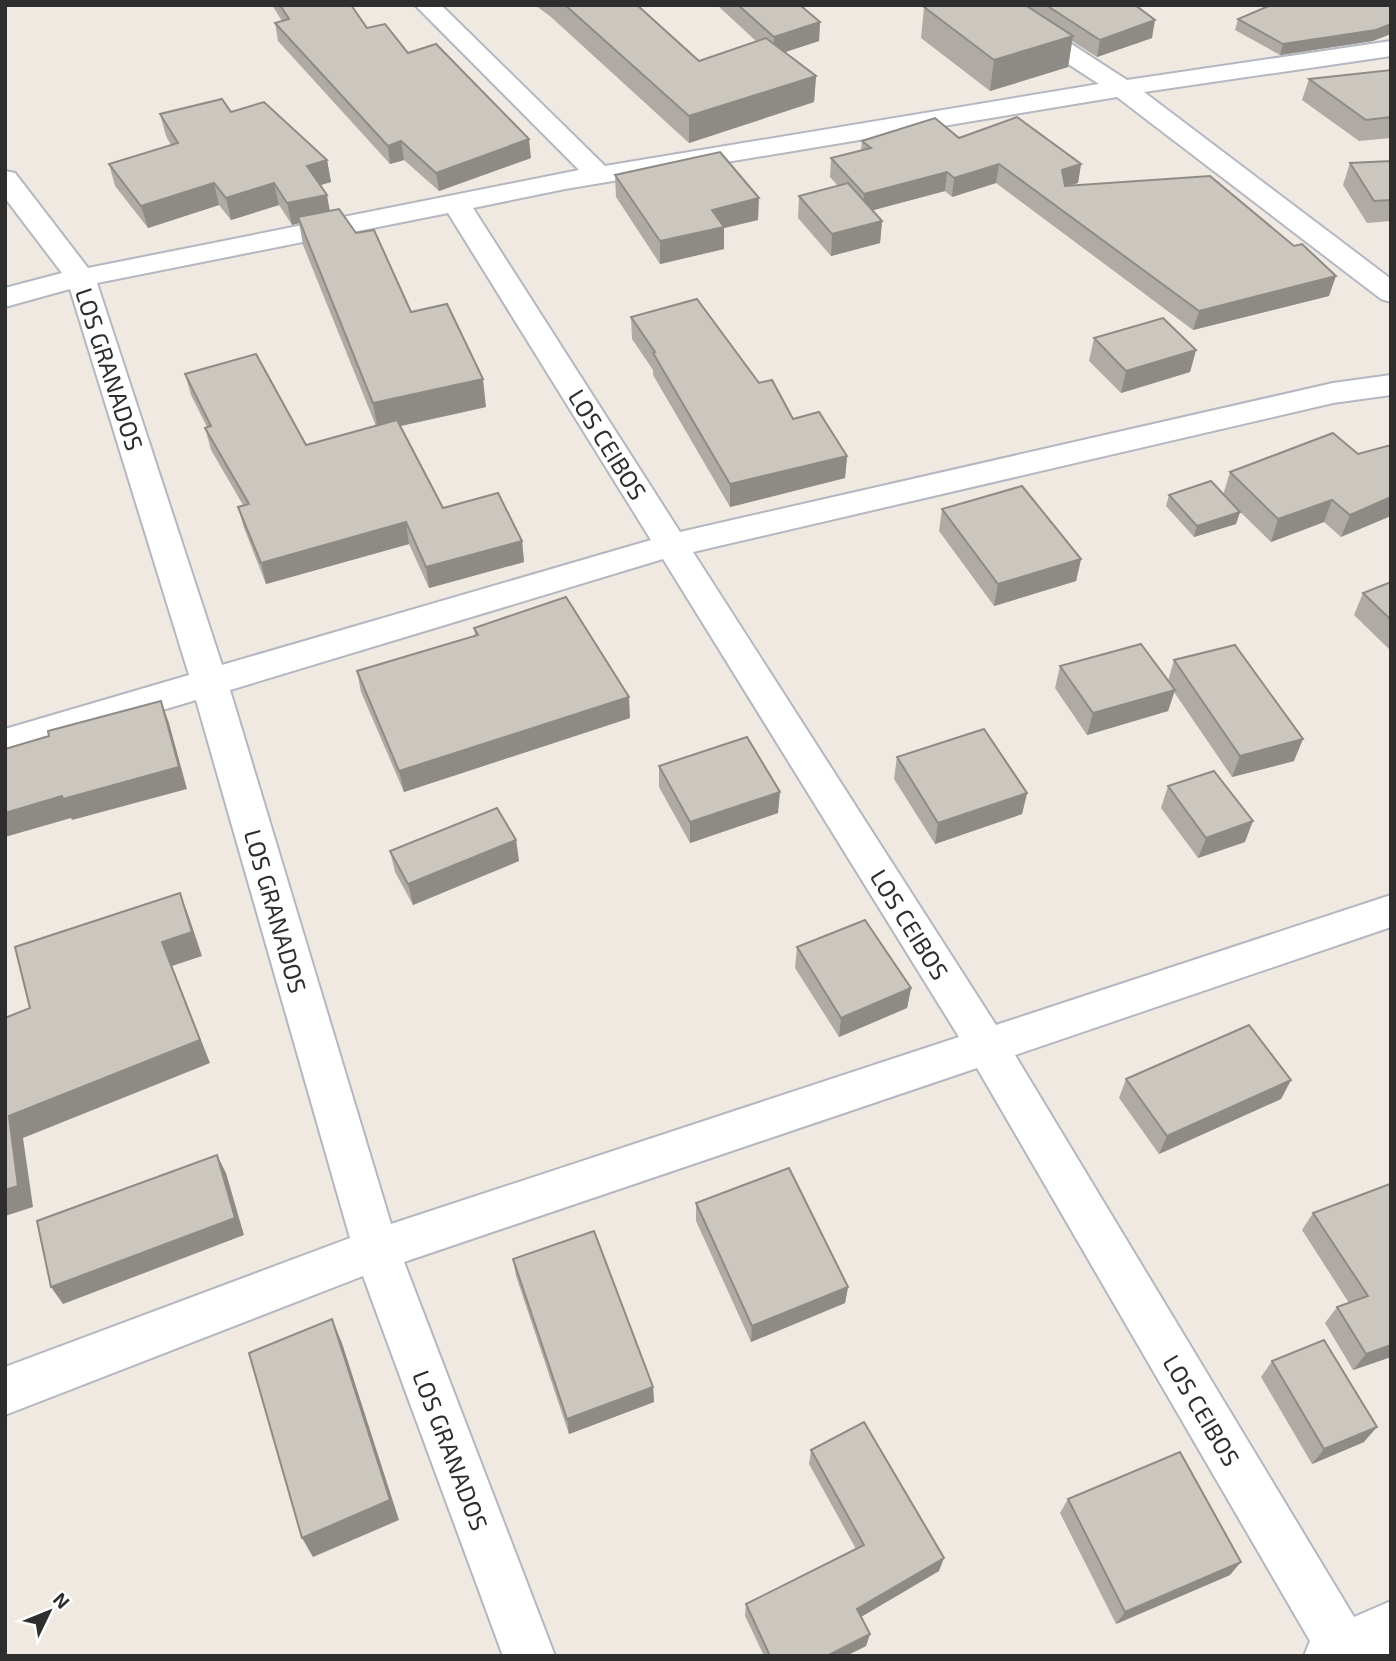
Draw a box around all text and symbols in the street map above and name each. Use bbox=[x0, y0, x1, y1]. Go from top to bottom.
street label: LOS GRANADOS bbox=[70, 284, 150, 454]
street label: LOS CEIBOS bbox=[563, 383, 653, 505]
street label: LOS GRANADOS bbox=[239, 826, 313, 996]
street label: LOS CEIBOS bbox=[865, 863, 955, 985]
street label: LOS CEIBOS bbox=[1157, 1349, 1247, 1471]
street label: LOS GRANADOS bbox=[407, 1366, 495, 1534]
north arrow bbox=[14, 1577, 84, 1647]
text: N bbox=[49, 1587, 75, 1613]

